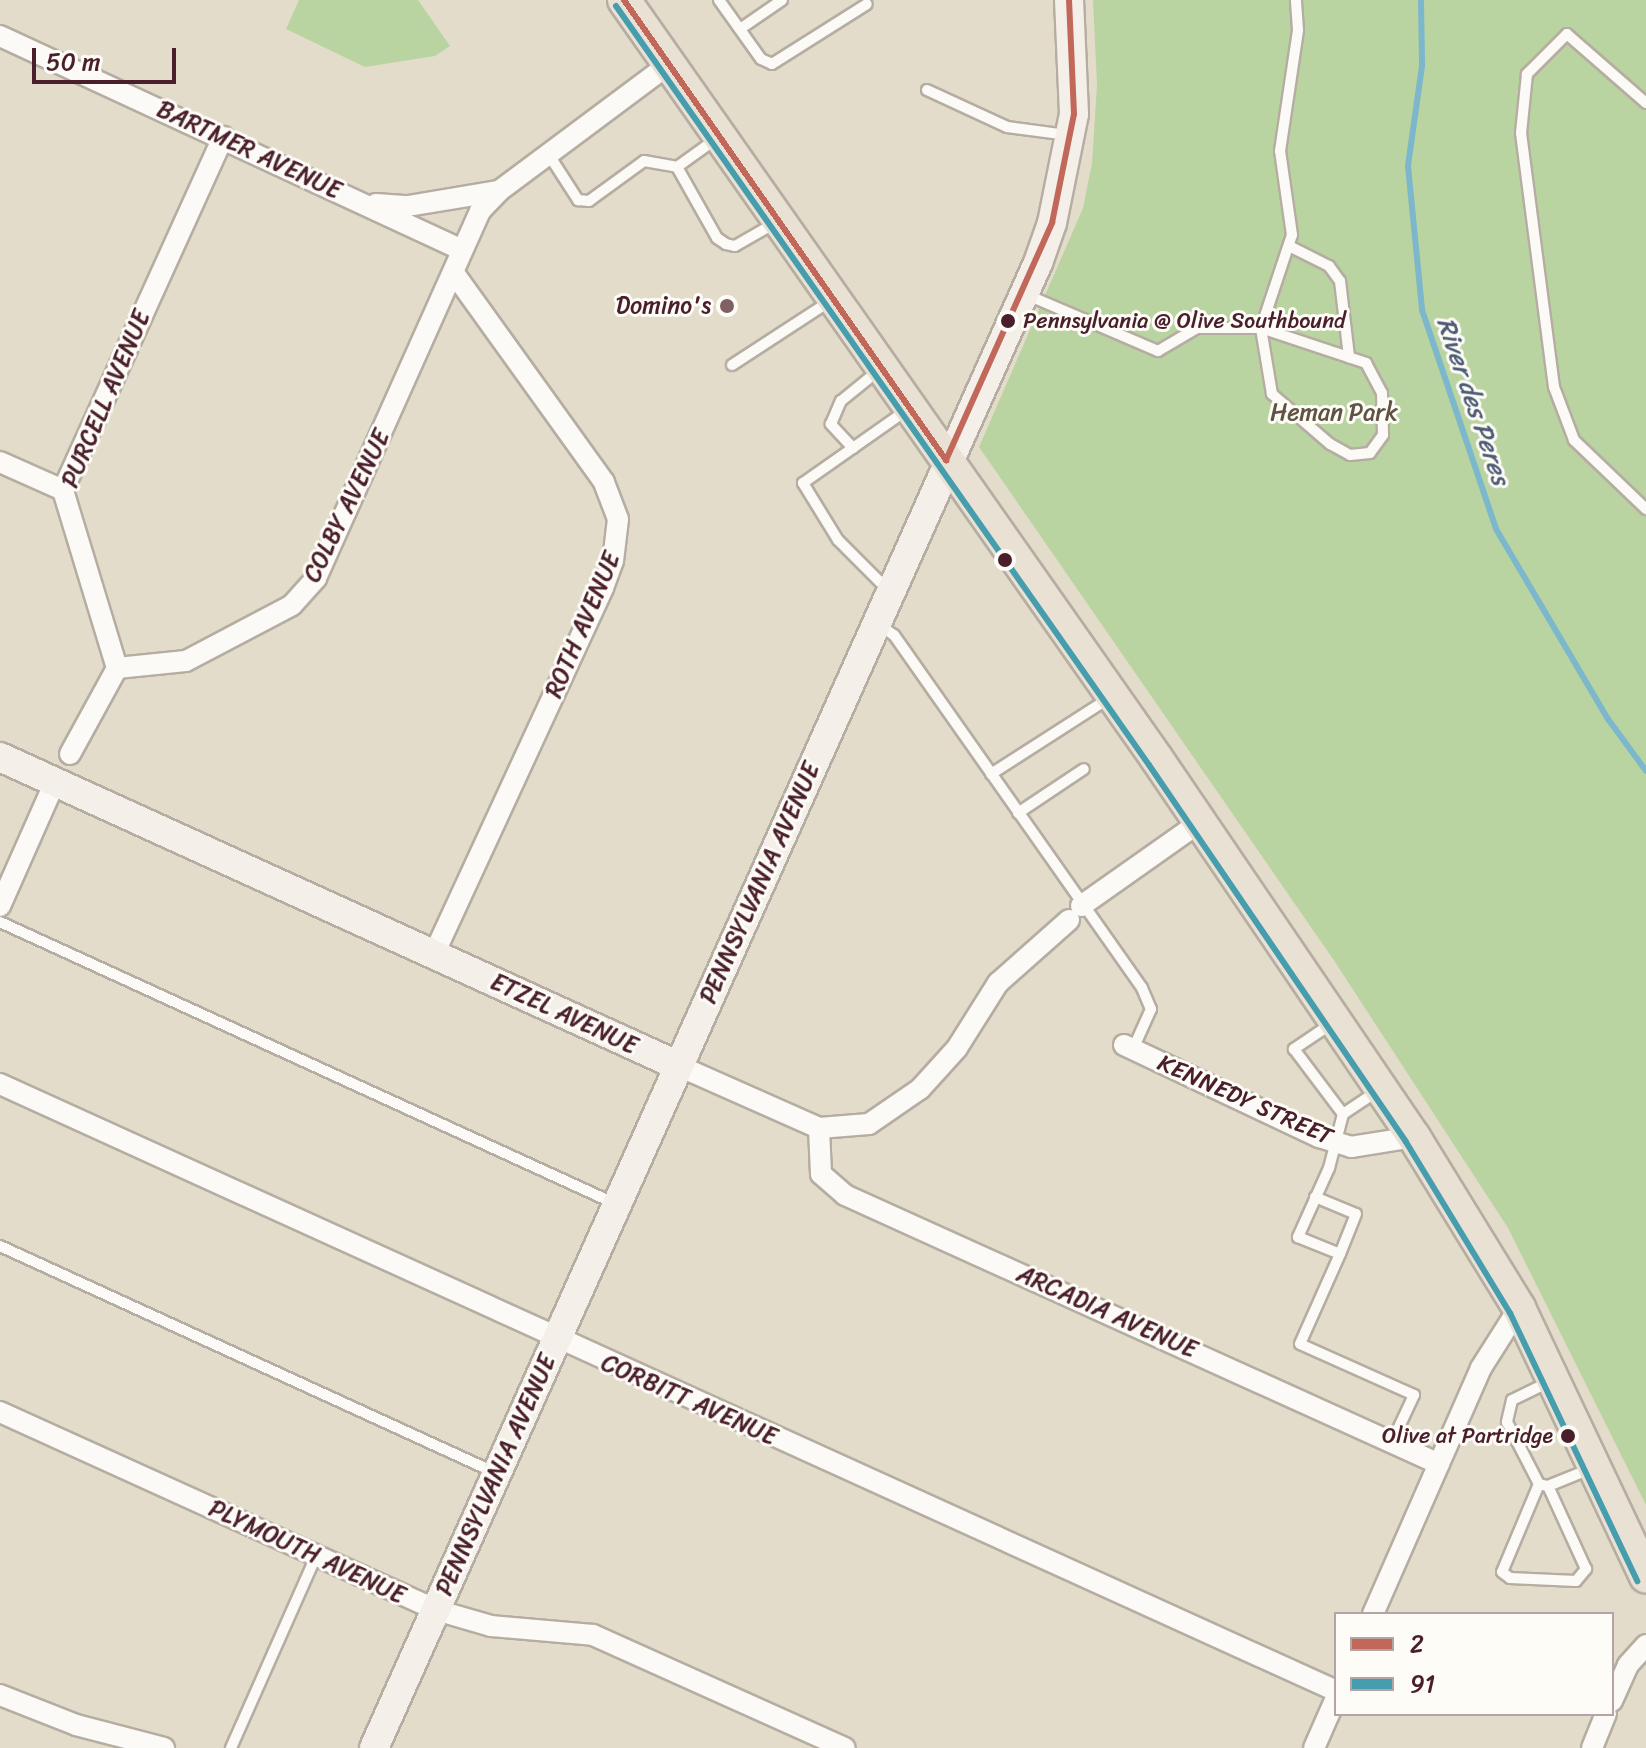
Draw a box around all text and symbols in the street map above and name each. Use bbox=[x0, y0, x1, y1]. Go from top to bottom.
scale bar bbox=[36, 32, 180, 82]
text: 50 m bbox=[46, 41, 101, 83]
street label: BARTMER AVENUE bbox=[152, 95, 346, 205]
place label: Domino's bbox=[616, 292, 711, 320]
marker: Domino's bbox=[718, 297, 736, 315]
street label: PURCELL AVENUE bbox=[56, 306, 156, 492]
place label: Pennsylvania @ Olive Southbound bbox=[1023, 308, 1346, 334]
water label: River des Peres bbox=[1429, 312, 1517, 490]
marker: Pennsylvania @ Olive Southbound bbox=[1000, 313, 1016, 329]
park label: Heman Park bbox=[1270, 399, 1398, 427]
street label: COLBY AVENUE bbox=[298, 425, 396, 587]
street label: ROTH AVENUE bbox=[539, 548, 627, 702]
unlabelled marker bbox=[997, 552, 1013, 568]
street label: PENNSYLVANIA AVENUE bbox=[694, 758, 826, 1008]
street label: ETZEL AVENUE bbox=[485, 967, 643, 1061]
street label: KENNEDY STREET bbox=[1152, 1048, 1338, 1152]
street label: ARCADIA AVENUE bbox=[1013, 1260, 1201, 1364]
street label: CORBITT AVENUE bbox=[597, 1348, 781, 1452]
street label: PENNSYLVANIA AVENUE bbox=[430, 1350, 562, 1600]
place label: Olive at Partridge bbox=[1381, 1423, 1553, 1449]
marker: Olive at Partridge bbox=[1560, 1428, 1576, 1444]
street label: PLYMOUTH AVENUE bbox=[204, 1494, 410, 1610]
legend bbox=[1334, 1612, 1614, 1716]
text: 2 bbox=[1410, 1623, 1424, 1665]
text: 91 bbox=[1410, 1663, 1435, 1705]

